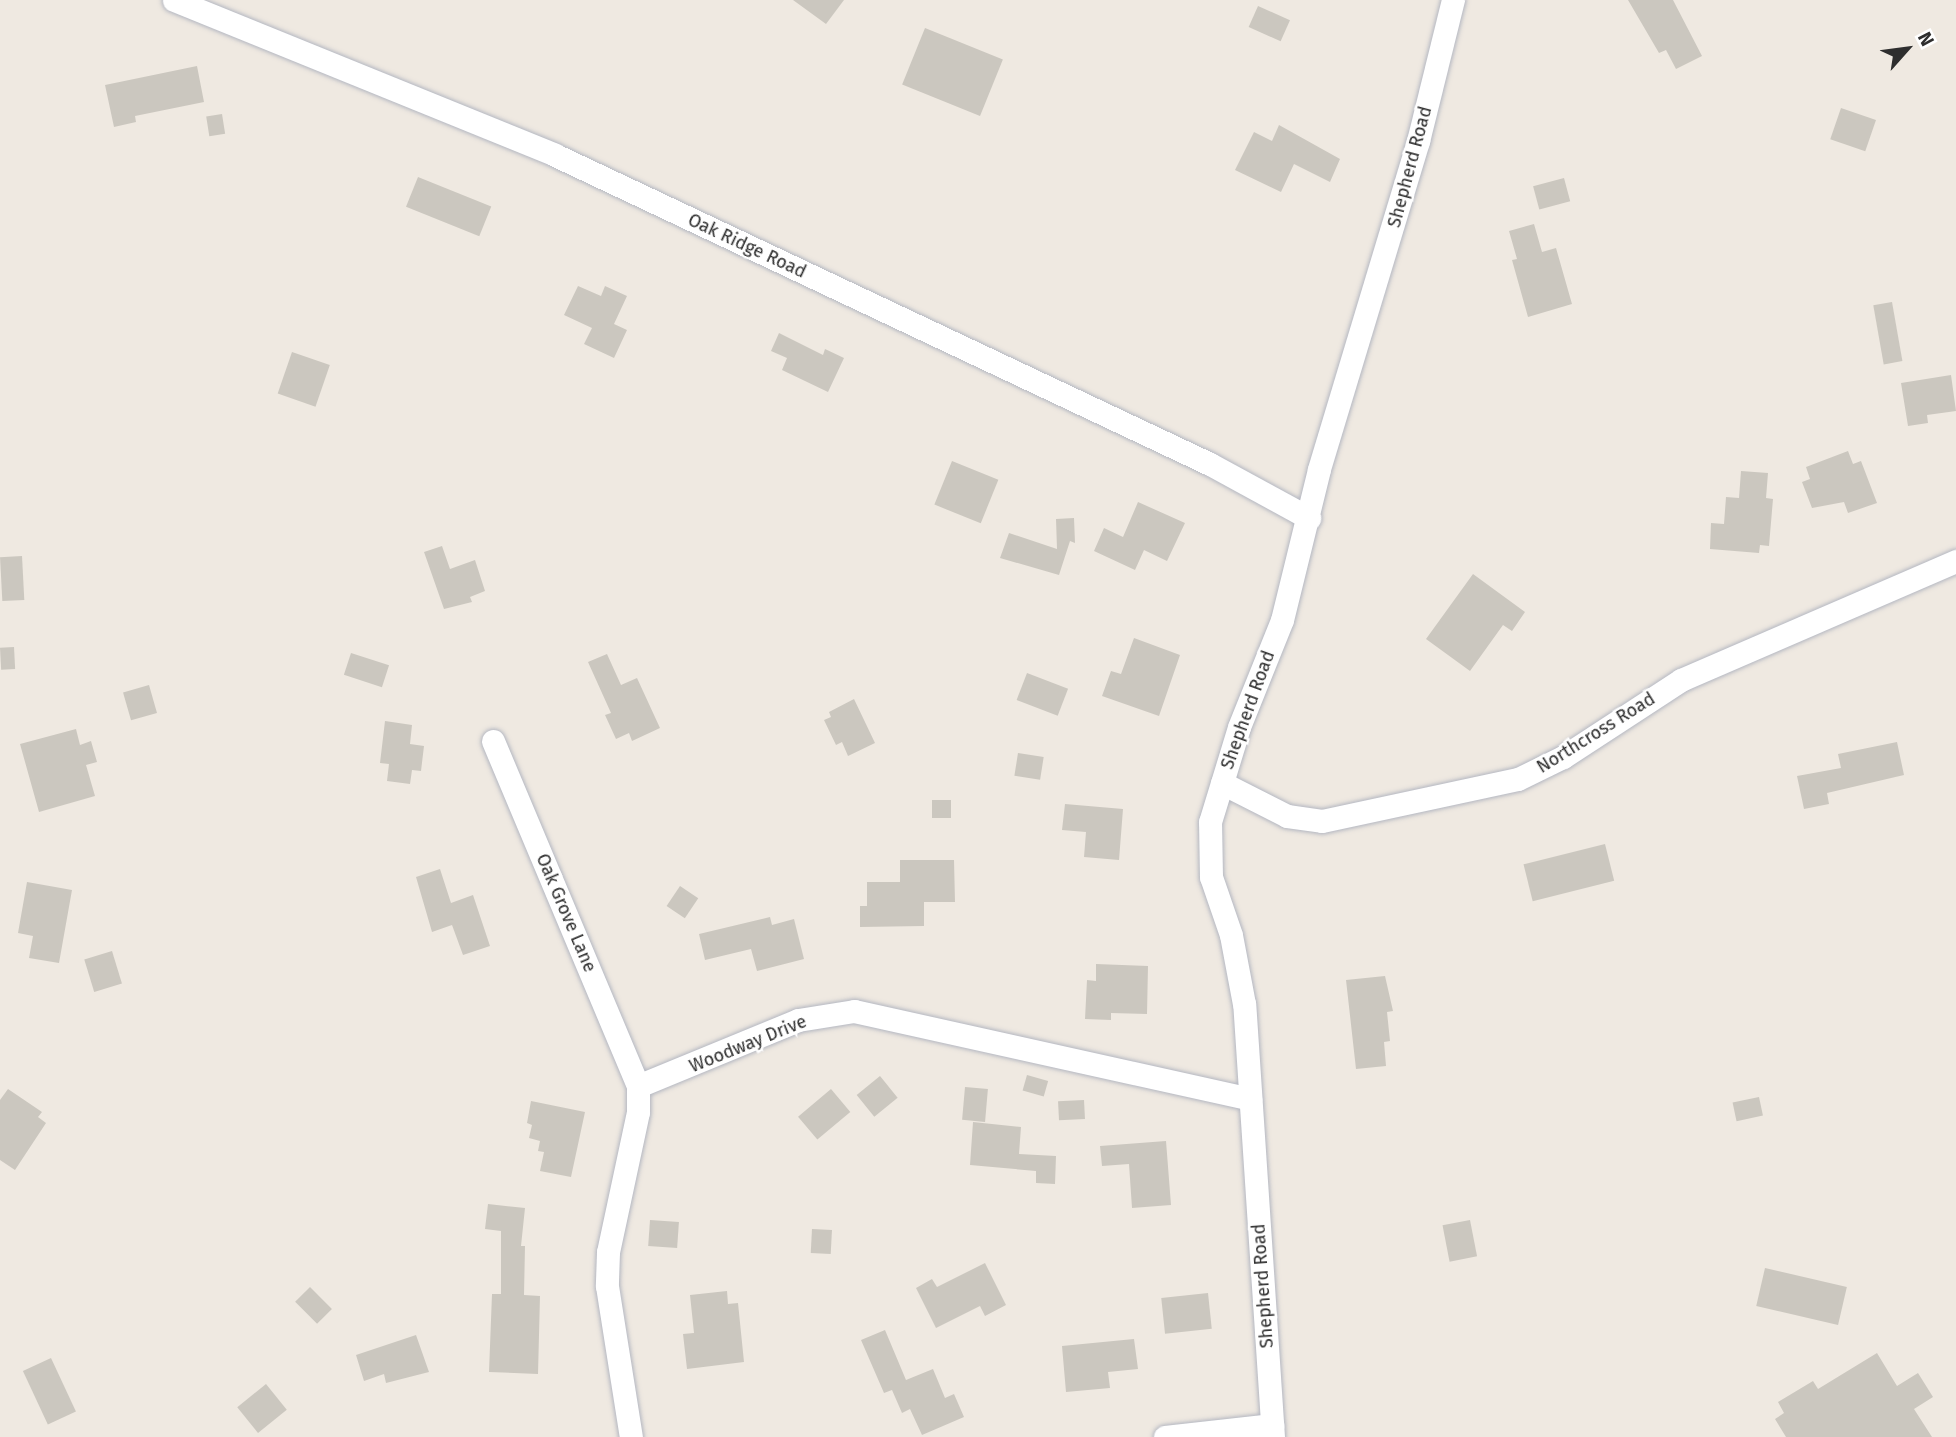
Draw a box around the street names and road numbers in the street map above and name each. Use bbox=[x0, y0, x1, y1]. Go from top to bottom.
street label: Shepherd Road bbox=[1383, 104, 1437, 230]
street label: Oak Ridge Road bbox=[684, 209, 810, 283]
street label: Shepherd Road bbox=[1217, 648, 1279, 772]
street label: Northcross Road bbox=[1533, 688, 1659, 778]
street label: Oak Grove Lane bbox=[531, 851, 601, 975]
street label: Woodway Drive bbox=[686, 1011, 810, 1077]
street label: Shepherd Road bbox=[1248, 1223, 1278, 1349]

